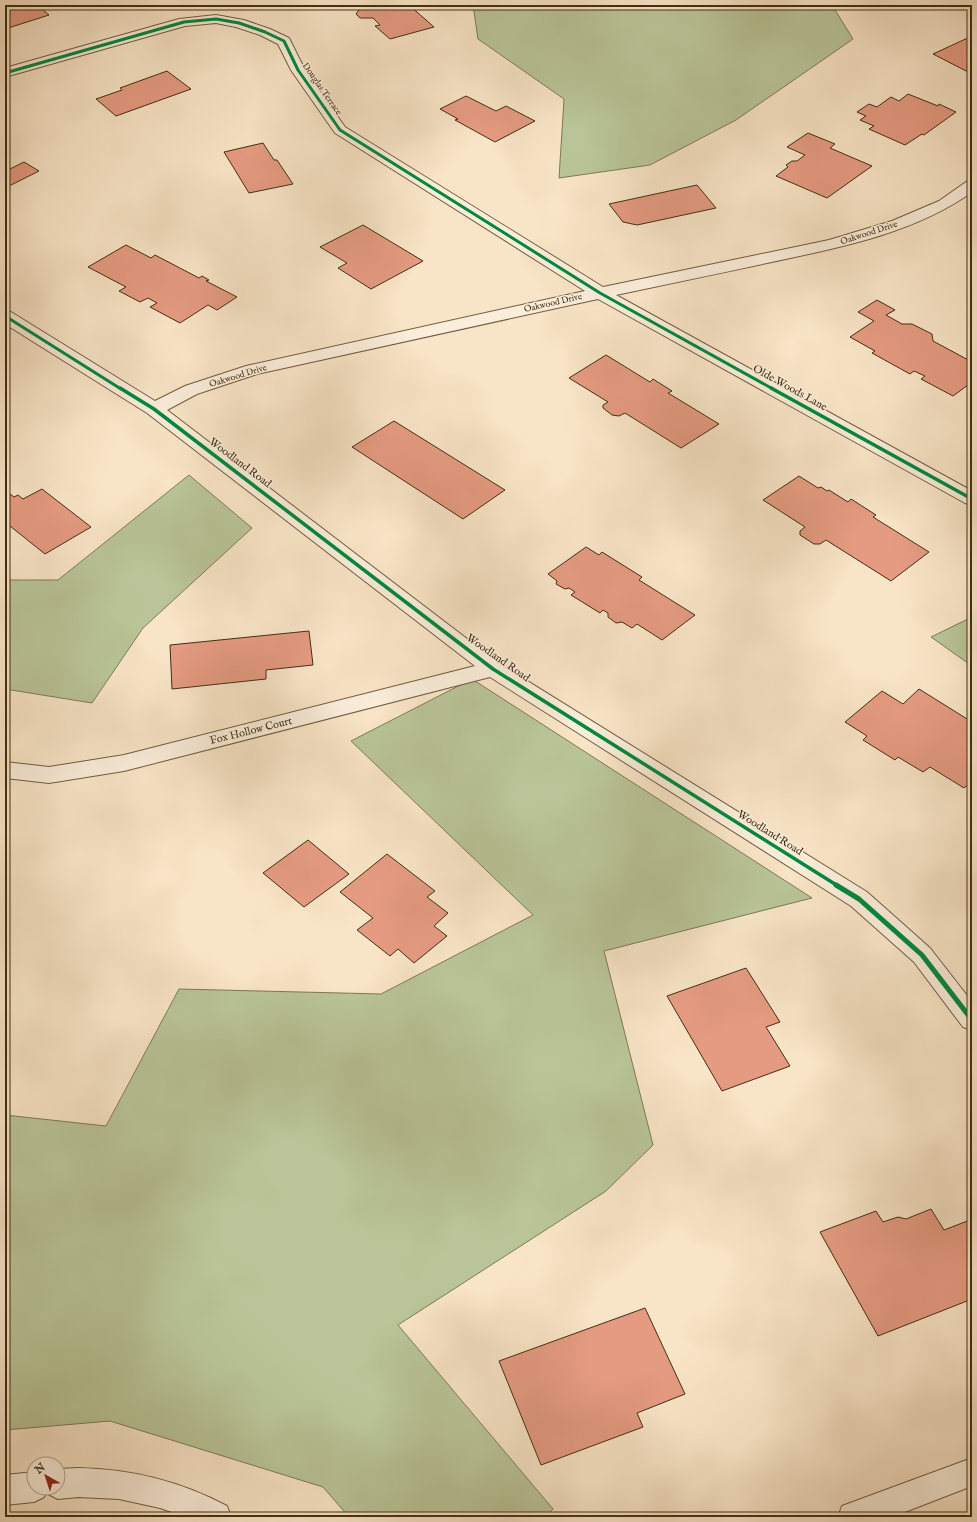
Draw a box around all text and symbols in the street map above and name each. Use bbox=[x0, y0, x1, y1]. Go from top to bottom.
street label: Douglas Terrace bbox=[300, 61, 344, 117]
street label: Oakwood Drive bbox=[839, 219, 899, 247]
street label: Oakwood Drive bbox=[523, 291, 583, 315]
street label: Oakwood Drive bbox=[208, 362, 268, 390]
street label: Olde Woods Lane bbox=[750, 362, 830, 414]
street label: Woodland Road bbox=[206, 435, 274, 491]
street label: Woodland Road bbox=[464, 631, 533, 685]
street label: Fox Hollow Court bbox=[208, 714, 294, 748]
street label: Woodland Road bbox=[735, 807, 805, 859]
north arrow bbox=[26, 1456, 66, 1496]
text: N bbox=[31, 1460, 49, 1478]

